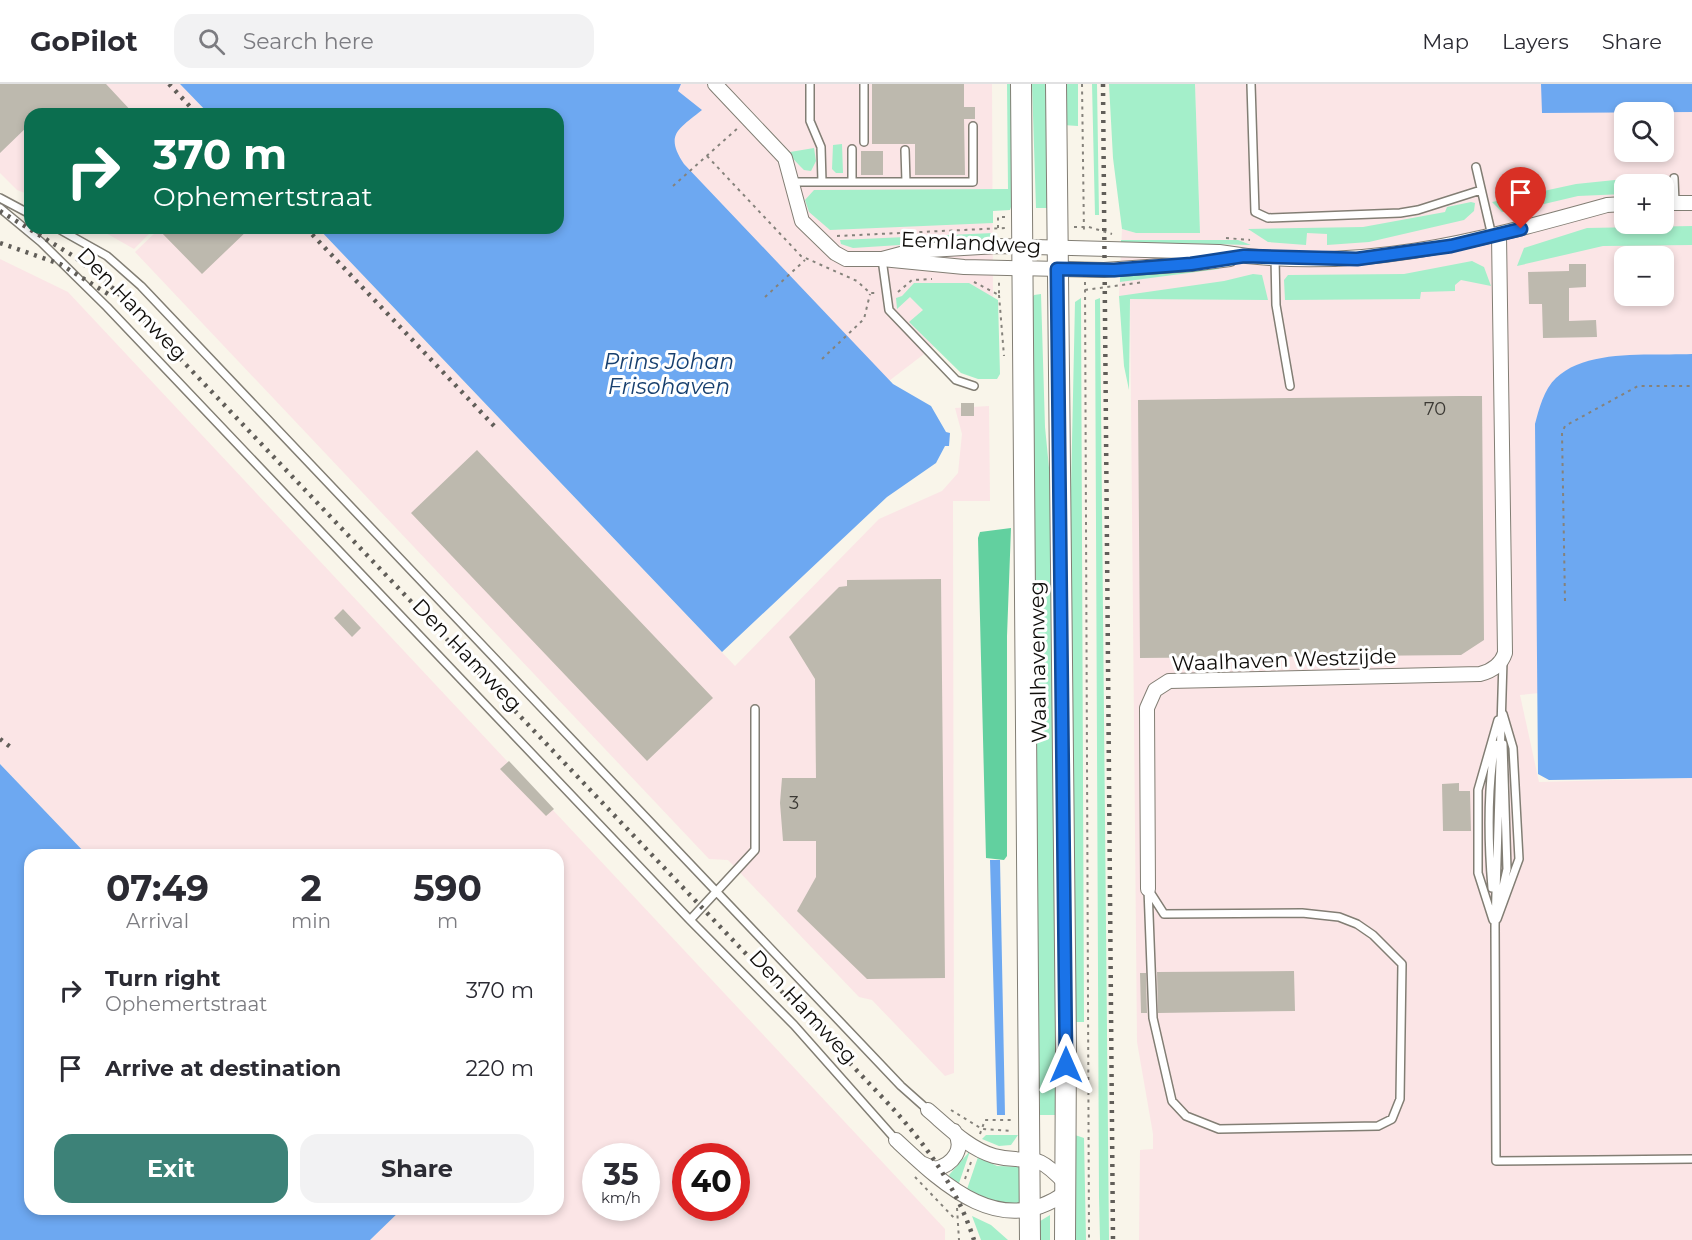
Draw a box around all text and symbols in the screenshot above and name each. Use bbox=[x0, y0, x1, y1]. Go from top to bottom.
search box bbox=[174, 14, 594, 68]
text: GoPilot bbox=[30, 24, 138, 58]
icon: search bbox=[195, 25, 228, 58]
text: Search here bbox=[243, 28, 374, 55]
text: Map bbox=[1422, 29, 1469, 54]
text: Layers bbox=[1502, 29, 1569, 54]
text: Share bbox=[1602, 29, 1662, 54]
map controls bbox=[1614, 102, 1674, 306]
button: search bbox=[1614, 102, 1674, 162]
text: 370 m bbox=[153, 128, 287, 180]
icon: right bbox=[54, 132, 132, 210]
pin bbox=[1495, 167, 1546, 229]
button: + bbox=[1614, 174, 1674, 234]
icon: arrive bbox=[1504, 176, 1537, 209]
text: Ophemertstraat bbox=[153, 180, 372, 213]
street label: Eemlandweg bbox=[900, 226, 1042, 259]
street label: Den Hamweg bbox=[72, 242, 192, 365]
button: − bbox=[1614, 246, 1674, 306]
water label: Prins Johan Frisohaven bbox=[604, 348, 734, 400]
house number: 70 bbox=[1424, 398, 1446, 420]
street label: Waalhavenweg bbox=[1024, 581, 1051, 743]
street label: Den Hamweg bbox=[407, 593, 527, 716]
street label: Waalhaven Westzijde bbox=[1171, 643, 1397, 676]
house number: 3 bbox=[789, 792, 799, 814]
text: 07:49 bbox=[106, 866, 209, 910]
text: 2 bbox=[300, 866, 322, 910]
text: 590 bbox=[413, 866, 482, 910]
text: Arrival bbox=[126, 909, 189, 933]
text: min bbox=[291, 909, 331, 933]
text: m bbox=[437, 909, 458, 933]
street label: Den Hamweg bbox=[744, 945, 862, 1069]
text: Turn right bbox=[105, 965, 220, 992]
icon: right bbox=[54, 974, 87, 1007]
text: 370 m bbox=[466, 977, 534, 1004]
text: Ophemertstraat bbox=[105, 992, 268, 1016]
position arrow bbox=[1034, 1033, 1098, 1097]
icon: arrive bbox=[54, 1052, 87, 1085]
text: Arrive at destination bbox=[105, 1055, 341, 1082]
text: 220 m bbox=[465, 1055, 534, 1082]
button: Exit bbox=[54, 1134, 288, 1203]
button: Share bbox=[300, 1134, 534, 1203]
speed limit sign: 40 bbox=[672, 1143, 750, 1221]
text: 35 bbox=[603, 1156, 639, 1193]
text: km/h bbox=[601, 1188, 641, 1207]

